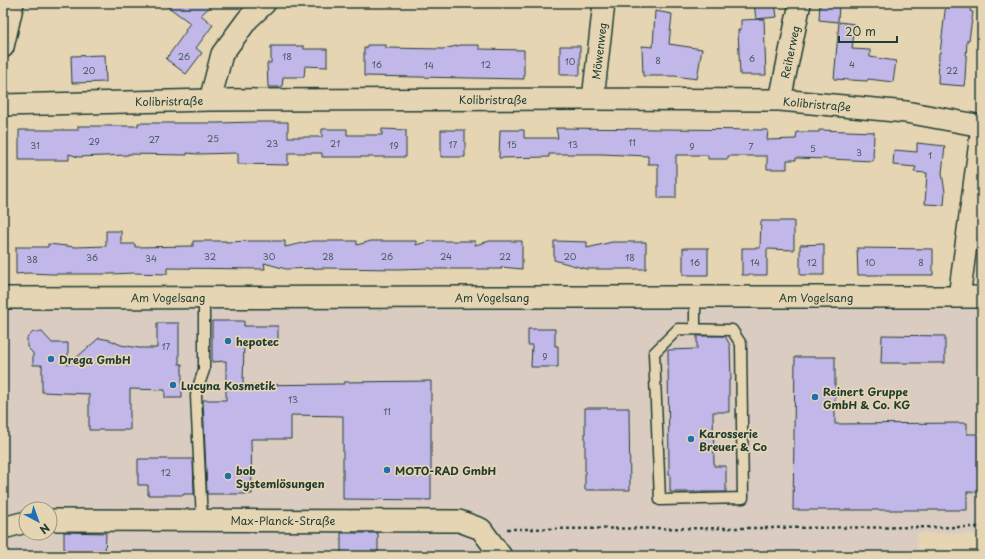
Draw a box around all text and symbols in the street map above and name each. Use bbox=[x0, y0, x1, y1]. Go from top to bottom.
scale bar bbox=[839, 18, 897, 44]
street label: Möwenweg bbox=[587, 21, 611, 81]
text: 20 m bbox=[845, 22, 876, 40]
street label: Reiherweg bbox=[776, 24, 804, 80]
house number: 26 bbox=[178, 49, 190, 63]
house number: 18 bbox=[282, 49, 292, 63]
house number: 6 bbox=[749, 51, 755, 65]
house number: 8 bbox=[655, 53, 661, 67]
house number: 10 bbox=[565, 54, 576, 68]
house number: 16 bbox=[372, 57, 382, 71]
house number: 12 bbox=[481, 57, 491, 71]
house number: 4 bbox=[849, 57, 855, 71]
house number: 14 bbox=[424, 58, 434, 72]
house number: 20 bbox=[83, 63, 96, 77]
house number: 22 bbox=[946, 63, 958, 77]
street label: Kolibristraße bbox=[459, 91, 527, 108]
street label: Kolibristraße bbox=[135, 92, 203, 110]
street label: Kolibristraße bbox=[782, 93, 852, 115]
house number: 25 bbox=[207, 131, 219, 145]
house number: 27 bbox=[148, 132, 160, 146]
house number: 29 bbox=[88, 134, 100, 148]
house number: 11 bbox=[628, 135, 636, 149]
house number: 23 bbox=[266, 136, 278, 150]
house number: 21 bbox=[330, 136, 340, 150]
house number: 17 bbox=[449, 137, 458, 151]
house number: 15 bbox=[507, 137, 517, 151]
house number: 13 bbox=[568, 137, 578, 151]
house number: 31 bbox=[30, 138, 40, 152]
house number: 19 bbox=[389, 138, 399, 152]
house number: 9 bbox=[689, 139, 695, 153]
house number: 7 bbox=[748, 139, 754, 153]
house number: 5 bbox=[810, 141, 816, 155]
house number: 3 bbox=[856, 145, 862, 159]
house number: 1 bbox=[928, 148, 932, 162]
house number: 32 bbox=[204, 249, 216, 263]
house number: 30 bbox=[263, 249, 276, 263]
house number: 28 bbox=[322, 249, 334, 263]
house number: 26 bbox=[381, 249, 393, 263]
house number: 24 bbox=[440, 249, 452, 263]
house number: 22 bbox=[499, 249, 511, 263]
house number: 20 bbox=[564, 249, 577, 263]
house number: 36 bbox=[86, 250, 98, 264]
house number: 18 bbox=[625, 250, 635, 264]
house number: 34 bbox=[145, 251, 157, 265]
house number: 38 bbox=[26, 252, 38, 266]
house number: 16 bbox=[690, 255, 700, 269]
house number: 14 bbox=[750, 255, 760, 269]
house number: 12 bbox=[807, 255, 817, 269]
house number: 10 bbox=[865, 255, 876, 269]
house number: 8 bbox=[918, 255, 924, 269]
street label: Am Vogelsang bbox=[131, 289, 205, 306]
street label: Am Vogelsang bbox=[455, 289, 529, 306]
street label: Am Vogelsang bbox=[779, 289, 853, 306]
place label: hepotec bbox=[236, 333, 279, 350]
marker: hepotec bbox=[223, 336, 233, 346]
house number: 17 bbox=[162, 339, 171, 353]
house number: 9 bbox=[542, 349, 548, 363]
place label: Drega GmbH bbox=[59, 351, 131, 368]
marker: Drega GmbH bbox=[46, 354, 56, 364]
place label: Lucyna Kosmetik bbox=[181, 377, 276, 394]
marker: Lucyna Kosmetik bbox=[168, 380, 178, 390]
place label: Reinert Gruppe GmbH & Co. KG bbox=[823, 383, 910, 413]
house number: 13 bbox=[288, 392, 298, 406]
marker: Reinert Gruppe GmbH & Co. KG bbox=[810, 392, 820, 402]
house number: 11 bbox=[383, 404, 391, 418]
place label: Karosserie Breuer & Co bbox=[699, 425, 768, 455]
marker: Karosserie Breuer & Co bbox=[686, 434, 696, 444]
place label: bob Systemlösungen bbox=[236, 462, 325, 492]
place label: MOTO-RAD GmbH bbox=[395, 462, 496, 479]
house number: 12 bbox=[161, 465, 171, 479]
marker: MOTO-RAD GmbH bbox=[382, 465, 392, 475]
marker: bob Systemlösungen bbox=[223, 471, 233, 481]
north arrow bbox=[18, 501, 58, 541]
street label: Max-Planck-Straße bbox=[231, 512, 336, 529]
text: N bbox=[36, 520, 54, 538]

